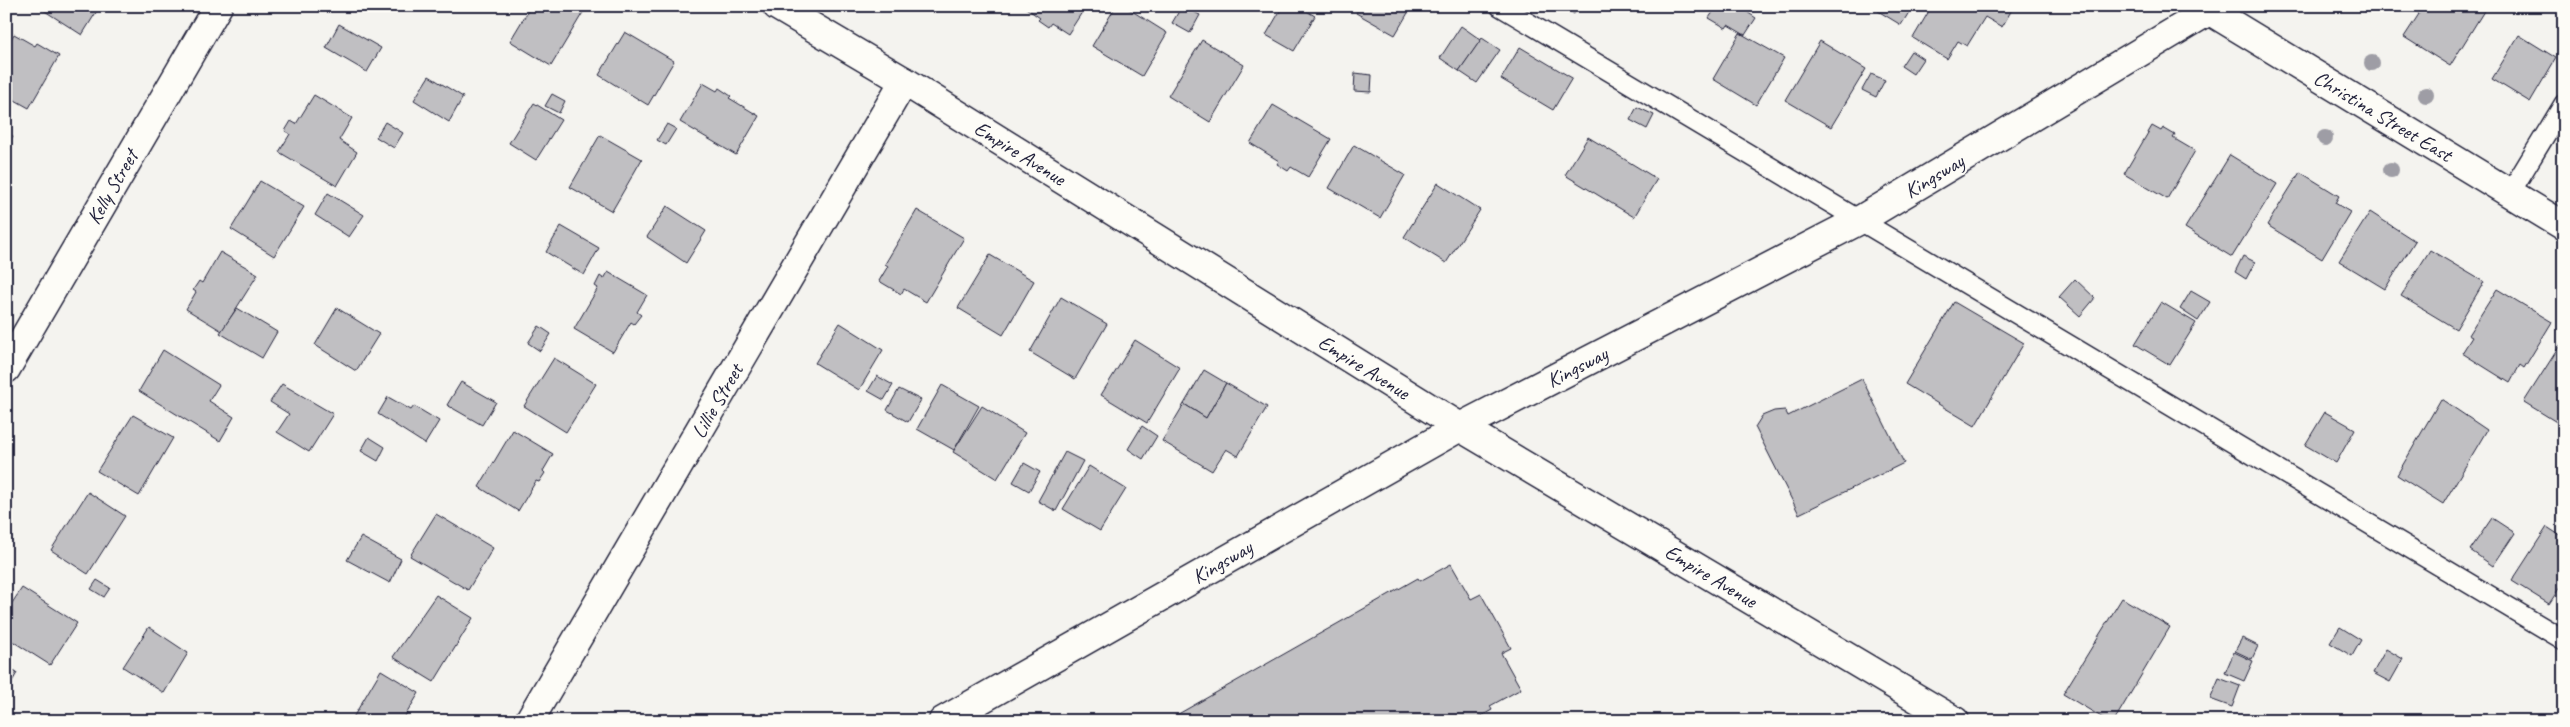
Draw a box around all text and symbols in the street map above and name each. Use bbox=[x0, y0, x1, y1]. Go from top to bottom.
street label: Christina Street East bbox=[2309, 65, 2459, 169]
street label: Empire Avenue bbox=[970, 115, 1071, 192]
street label: Kelly Street bbox=[80, 143, 145, 229]
street label: Kingsway bbox=[1899, 147, 1970, 204]
street label: Empire Avenue bbox=[1314, 329, 1415, 406]
street label: Kingsway bbox=[1542, 340, 1614, 393]
street label: Lillie Street bbox=[685, 358, 750, 443]
street label: Kingsway bbox=[1187, 534, 1258, 590]
street label: Empire Avenue bbox=[1660, 538, 1763, 614]

